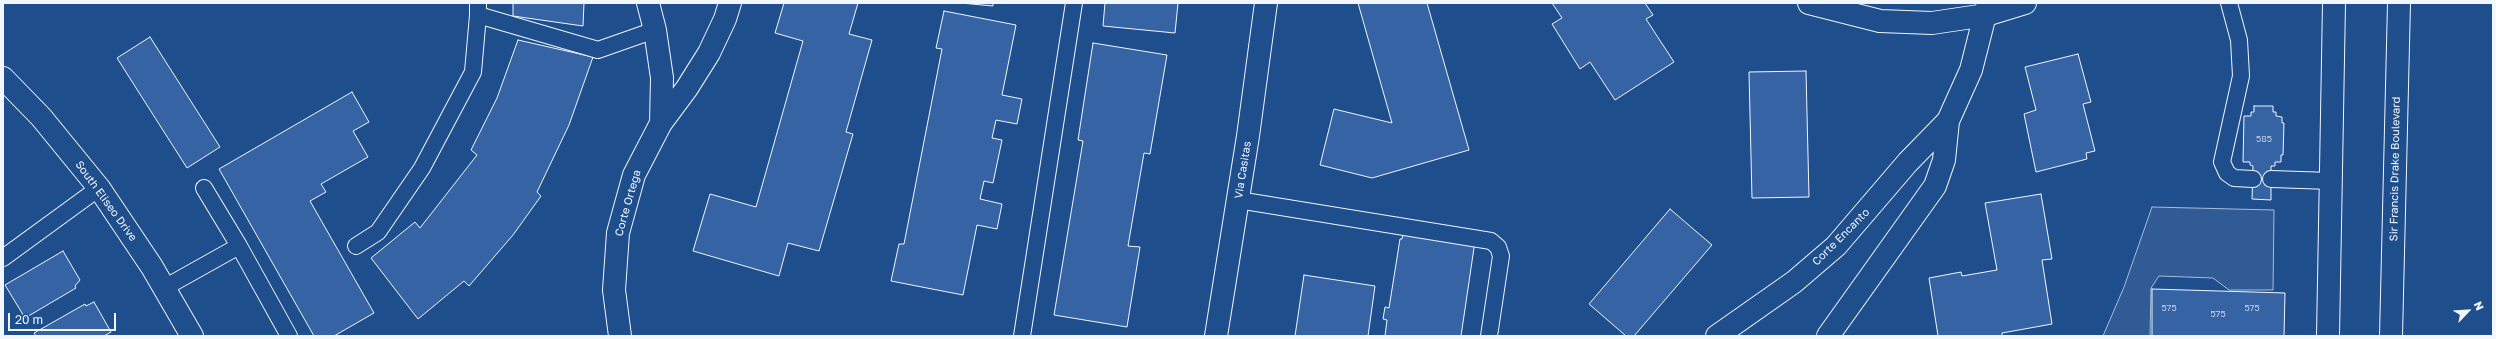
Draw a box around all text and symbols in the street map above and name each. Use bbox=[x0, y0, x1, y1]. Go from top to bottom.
street label: Sir Francis Drake Boulevard bbox=[2387, 97, 2403, 241]
house number: 585 bbox=[2256, 134, 2272, 144]
street label: Via Casitas bbox=[1232, 140, 1254, 200]
street label: South Eliseo Drive bbox=[72, 158, 140, 244]
street label: Corte Ortega bbox=[612, 168, 644, 238]
street label: Corte Encanto bbox=[1810, 206, 1872, 268]
north arrow bbox=[2448, 291, 2488, 331]
text: N bbox=[2472, 299, 2487, 312]
house number: 575 bbox=[2161, 303, 2177, 313]
house number: 575 bbox=[2244, 303, 2260, 313]
scale bar bbox=[10, 305, 118, 331]
house number: 575 bbox=[2210, 309, 2226, 319]
text: 20 m bbox=[15, 312, 43, 327]

